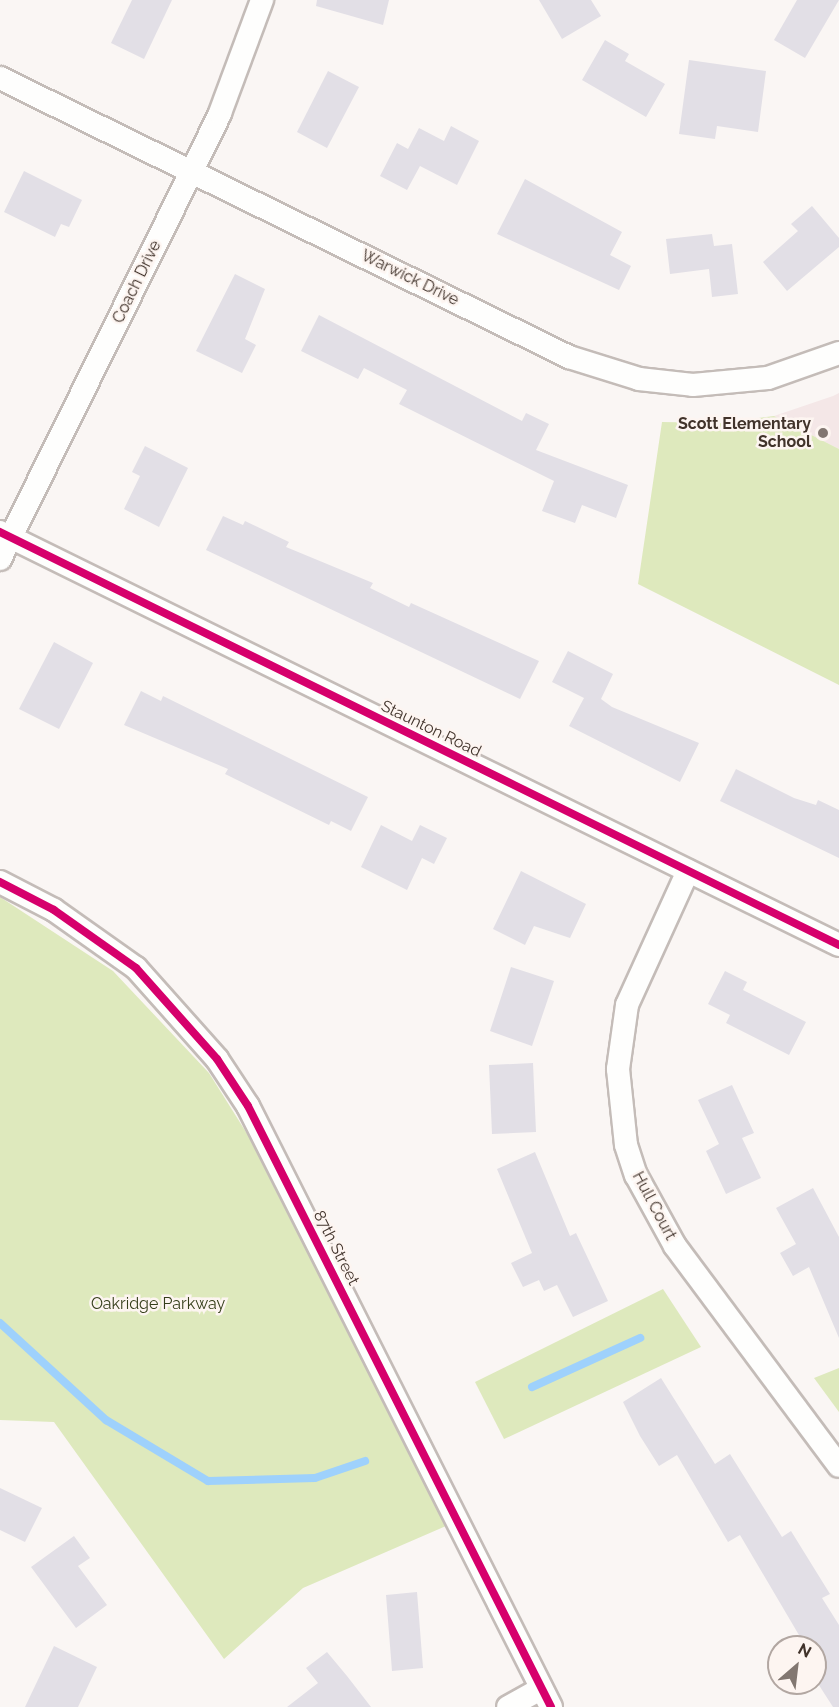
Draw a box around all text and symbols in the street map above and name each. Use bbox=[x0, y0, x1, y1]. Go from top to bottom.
street label: Coach Drive bbox=[109, 238, 165, 326]
street label: Warwick Drive bbox=[358, 246, 462, 310]
place label: Scott Elementary School bbox=[678, 414, 811, 452]
marker: Scott Elementary School bbox=[816, 426, 830, 440]
street label: Staunton Road bbox=[378, 696, 484, 762]
street label: Hull Court bbox=[628, 1168, 680, 1244]
street label: 87th Street bbox=[309, 1207, 363, 1289]
park label: Oakridge Parkway bbox=[91, 1294, 225, 1314]
north arrow bbox=[767, 1635, 827, 1695]
text: N bbox=[795, 1639, 815, 1662]

